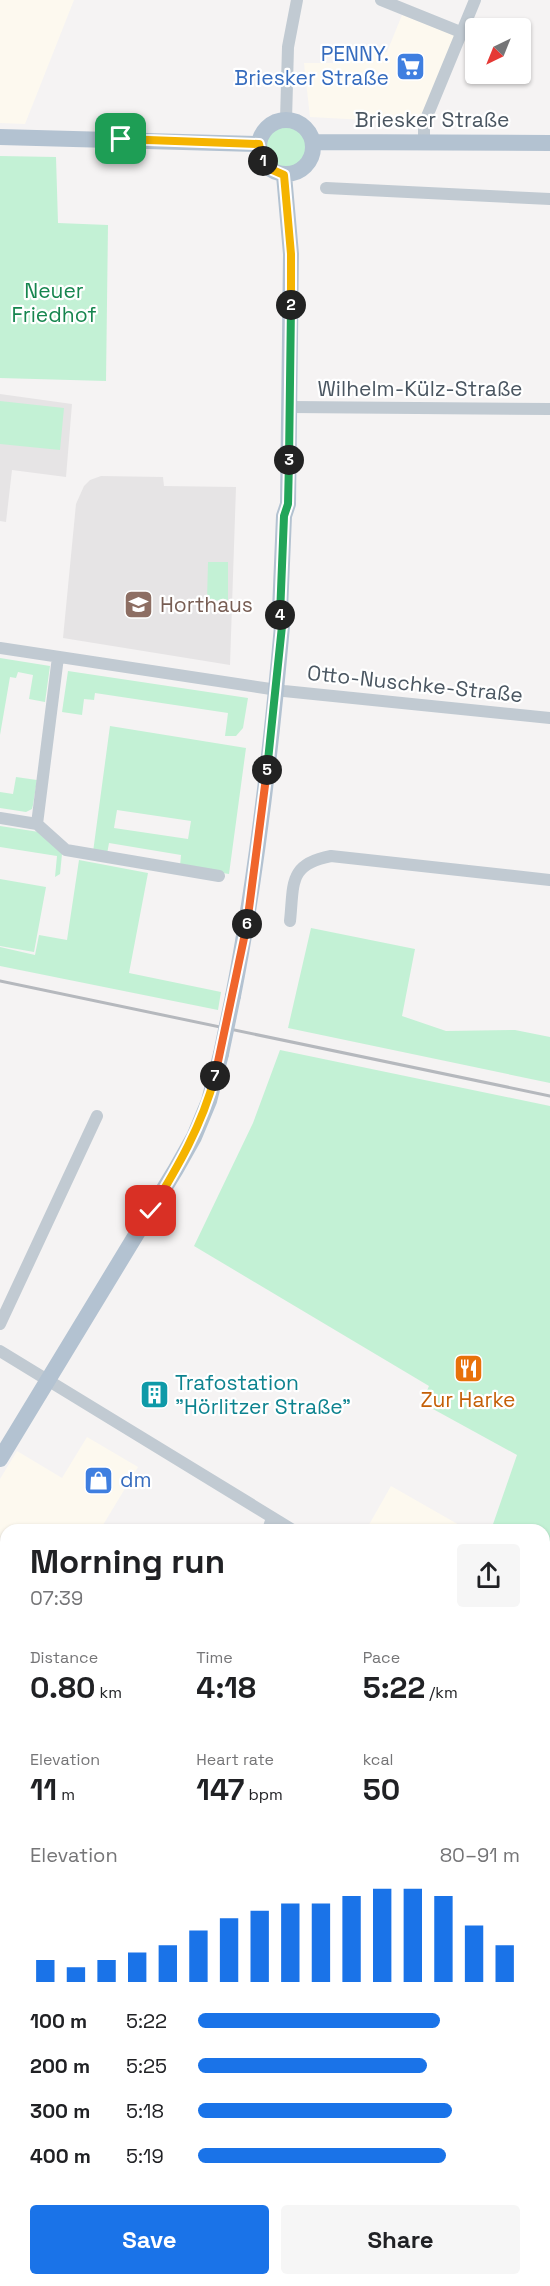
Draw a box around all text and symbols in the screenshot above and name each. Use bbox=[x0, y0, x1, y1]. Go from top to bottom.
north arrow bbox=[465, 18, 531, 84]
map controls bbox=[465, 18, 531, 84]
place label: PENNY. Briesker Straße bbox=[234, 40, 389, 91]
supermarket icon: PENNY. Briesker Straße bbox=[394, 50, 426, 82]
street label: Briesker Straße bbox=[355, 106, 509, 133]
pin bbox=[95, 113, 146, 164]
icon: arrive bbox=[104, 122, 137, 155]
pin: 1 bbox=[248, 146, 278, 176]
text: 1 bbox=[259, 150, 267, 171]
park label: Neuer Friedhof bbox=[11, 277, 97, 328]
pin: 2 bbox=[276, 290, 306, 320]
text: 2 bbox=[286, 294, 296, 315]
street label: Wilhelm-Külz-Straße bbox=[317, 375, 523, 402]
pin: 3 bbox=[274, 445, 304, 475]
text: 3 bbox=[284, 449, 294, 470]
school or university icon: Horthaus bbox=[123, 589, 155, 621]
place label: Horthaus bbox=[160, 591, 253, 618]
pin: 4 bbox=[265, 600, 295, 630]
text: 4 bbox=[275, 604, 285, 625]
street label: Otto-Nuschke-Straße bbox=[306, 659, 524, 708]
pin: 5 bbox=[252, 755, 282, 785]
text: 5 bbox=[262, 759, 272, 780]
pin: 6 bbox=[232, 909, 262, 939]
text: 6 bbox=[242, 913, 252, 934]
pin: 7 bbox=[200, 1061, 230, 1091]
text: 7 bbox=[211, 1065, 219, 1086]
pin bbox=[125, 1185, 176, 1236]
icon: check bbox=[134, 1194, 167, 1227]
restaurant icon: Zur Harke bbox=[452, 1353, 484, 1385]
place label: Trafostation "Hörlitzer Straße" bbox=[175, 1369, 351, 1420]
building icon: Trafostation "Hörlitzer Straße" bbox=[138, 1379, 170, 1411]
place label: Zur Harke bbox=[420, 1386, 516, 1413]
shop icon: dm bbox=[83, 1464, 115, 1496]
place label: dm bbox=[120, 1466, 152, 1493]
text: Morning run bbox=[30, 1541, 225, 1583]
button: share bbox=[457, 1544, 520, 1607]
text: 07:39 bbox=[30, 1585, 83, 1611]
text: Distance bbox=[30, 1647, 98, 1668]
text: Time bbox=[196, 1647, 233, 1668]
text: Pace bbox=[363, 1647, 400, 1668]
text: 0.80 bbox=[30, 1668, 95, 1707]
text: 4:18 bbox=[196, 1668, 256, 1707]
text: 5:22 bbox=[363, 1668, 425, 1707]
text: km bbox=[95, 1682, 122, 1703]
text: /km bbox=[425, 1682, 458, 1703]
text: Elevation bbox=[30, 1749, 100, 1770]
text: Heart rate bbox=[196, 1749, 274, 1770]
text: kcal bbox=[363, 1749, 394, 1770]
text: 11 bbox=[30, 1770, 57, 1809]
text: 147 bbox=[196, 1770, 244, 1809]
text: 50 bbox=[363, 1770, 400, 1809]
text: m bbox=[57, 1784, 75, 1805]
text: bpm bbox=[244, 1784, 283, 1805]
text: Elevation bbox=[30, 1842, 118, 1868]
text: 80–91 m bbox=[440, 1842, 520, 1868]
text: 100 m bbox=[30, 2008, 87, 2034]
text: 5:22 bbox=[126, 2008, 167, 2034]
text: 200 m bbox=[30, 2053, 90, 2079]
text: 5:25 bbox=[126, 2053, 167, 2079]
text: 300 m bbox=[30, 2098, 90, 2124]
text: 5:18 bbox=[126, 2098, 164, 2124]
text: 400 m bbox=[30, 2143, 91, 2169]
text: 5:19 bbox=[126, 2143, 164, 2169]
button: Save bbox=[30, 2205, 269, 2274]
button: Share bbox=[281, 2205, 520, 2274]

